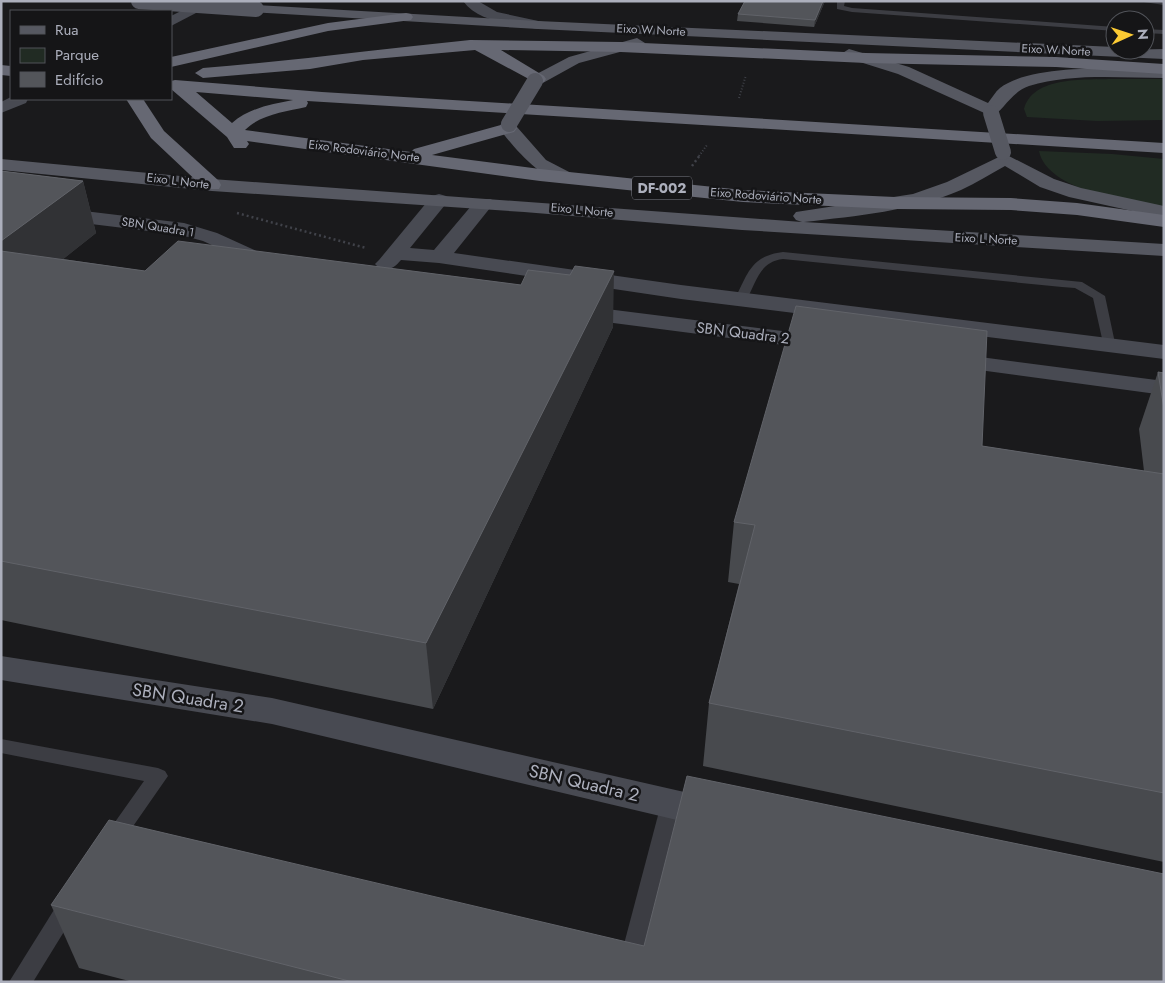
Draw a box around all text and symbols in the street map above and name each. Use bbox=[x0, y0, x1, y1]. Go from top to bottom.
legend bbox=[10, 10, 172, 100]
north arrow bbox=[1105, 10, 1155, 60]
text: Rua bbox=[55, 19, 79, 41]
street label: Eixo W Norte bbox=[616, 19, 686, 41]
text: N bbox=[1133, 28, 1153, 40]
street label: Eixo W Norte bbox=[1021, 39, 1091, 61]
text: Parque bbox=[55, 44, 99, 66]
text: Edifício bbox=[55, 69, 103, 91]
street label: Eixo Rodoviário Norte bbox=[307, 135, 421, 167]
street label: Eixo L Norte bbox=[146, 168, 210, 194]
road number: DF-002 bbox=[632, 177, 692, 200]
street label: Eixo Rodoviário Norte bbox=[710, 183, 822, 209]
street label: Eixo L Norte bbox=[550, 198, 614, 222]
street label: SBN Quadra 1 bbox=[120, 212, 196, 242]
street label: Eixo L Norte bbox=[954, 228, 1018, 250]
street label: SBN Quadra 2 bbox=[695, 316, 791, 350]
street label: SBN Quadra 2 bbox=[130, 676, 246, 720]
street label: SBN Quadra 2 bbox=[526, 758, 642, 808]

